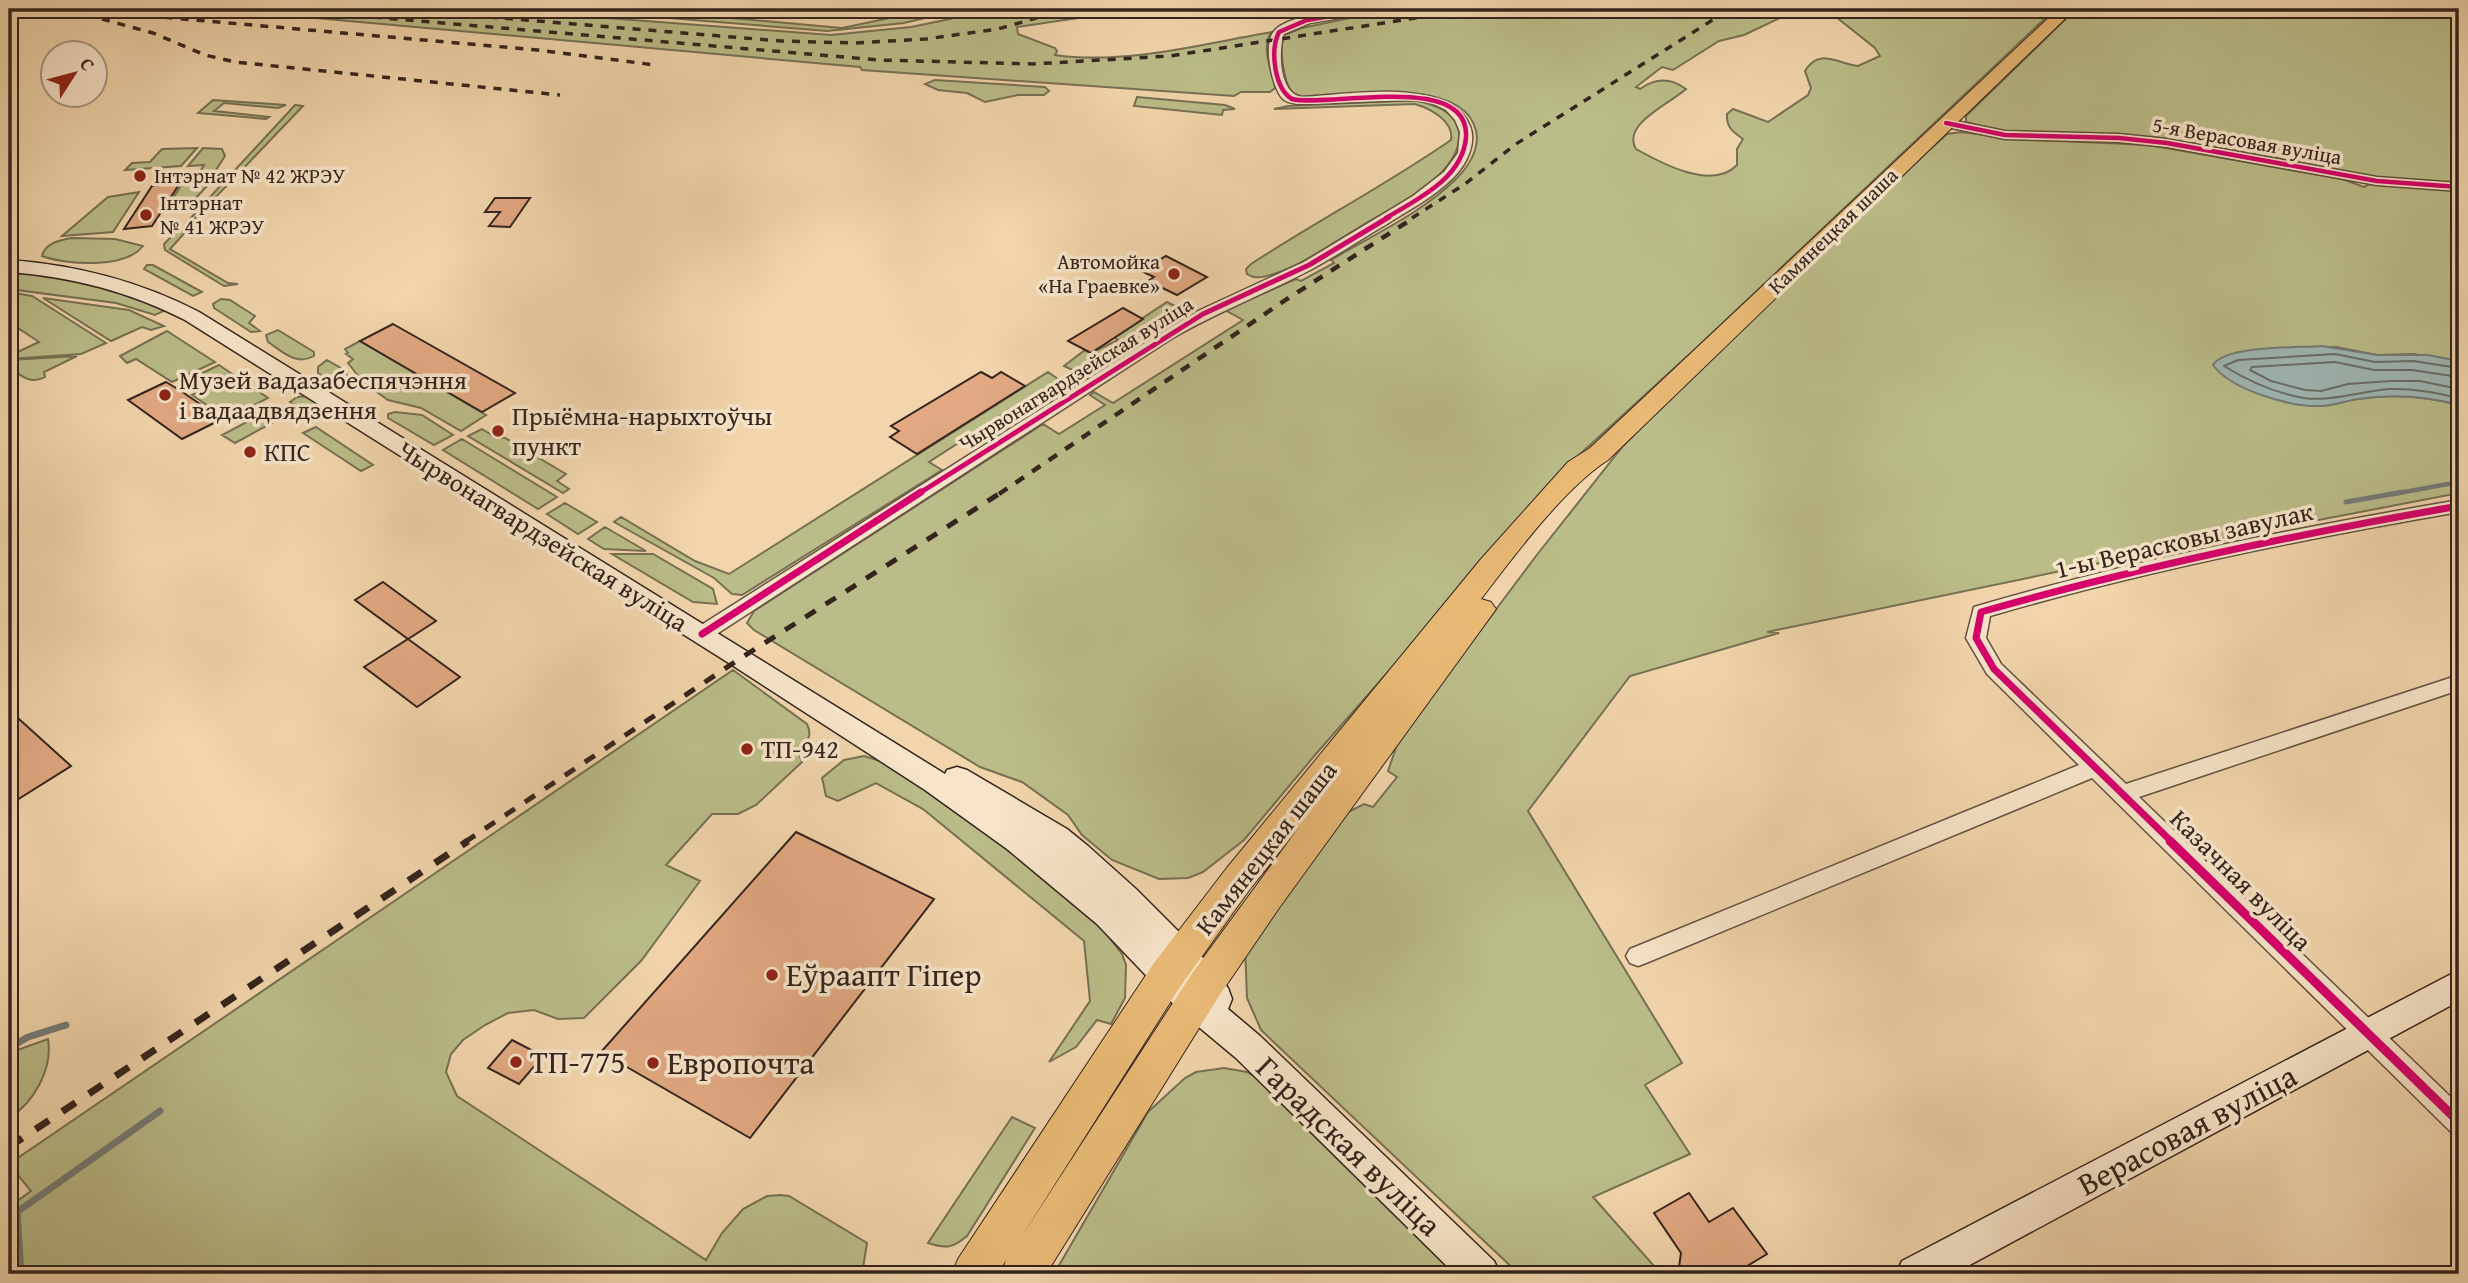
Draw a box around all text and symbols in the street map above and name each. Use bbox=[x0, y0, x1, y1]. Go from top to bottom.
north arrow bbox=[38, 38, 108, 108]
text: С bbox=[73, 51, 102, 77]
street label: 5-я Верасовая вуліца bbox=[2150, 109, 2344, 172]
place label: Інтэрнат № 42 ЖРЭУ bbox=[154, 160, 345, 191]
street label: Камянецкая шаша bbox=[1761, 160, 1905, 301]
marker: Інтэрнат № 42 ЖРЭУ bbox=[132, 168, 148, 184]
place label: Інтэрнат № 41 ЖРЭУ bbox=[160, 187, 264, 242]
marker: Інтэрнат № 41 ЖРЭУ bbox=[138, 207, 154, 223]
place label: Автомойка «На Граевке» bbox=[1038, 246, 1160, 301]
marker: Автомойка «На Граевке» bbox=[1166, 266, 1182, 282]
street label: Чырвонагвардзейская вуліца bbox=[953, 289, 1199, 459]
place label: Музей вадазабеспячэння і вадаадвядзення bbox=[179, 360, 467, 429]
marker: Музей вадазабеспячэння і вадаадвядзення bbox=[157, 387, 173, 403]
place label: Прыёмна-нарыхтоўчы пункт bbox=[512, 396, 772, 465]
marker: Прыёмна-нарыхтоўчы пункт bbox=[490, 423, 506, 439]
street label: Чырвонагвардзейская вуліца bbox=[391, 430, 697, 641]
place label: КПС bbox=[264, 432, 311, 471]
marker: КПС bbox=[242, 444, 258, 460]
street label: 1-ы Верасковы завулак bbox=[2051, 491, 2317, 588]
place label: ТП-942 bbox=[761, 729, 839, 768]
marker: ТП-942 bbox=[739, 741, 755, 757]
street label: Камянецкая шаша bbox=[1185, 752, 1346, 943]
street label: Казачная вуліца bbox=[2161, 800, 2322, 960]
place label: Еўраапт Гіпер bbox=[786, 951, 982, 998]
marker: Еўраапт Гіпер bbox=[764, 967, 780, 983]
place label: ТП-775 bbox=[530, 1038, 626, 1085]
place label: Европочта bbox=[667, 1039, 815, 1086]
street label: Гарадская вуліца bbox=[1246, 1045, 1453, 1247]
street label: Верасовая вуліца bbox=[2069, 1052, 2305, 1207]
marker: ТП-775 bbox=[508, 1054, 524, 1070]
marker: Европочта bbox=[645, 1055, 661, 1071]

